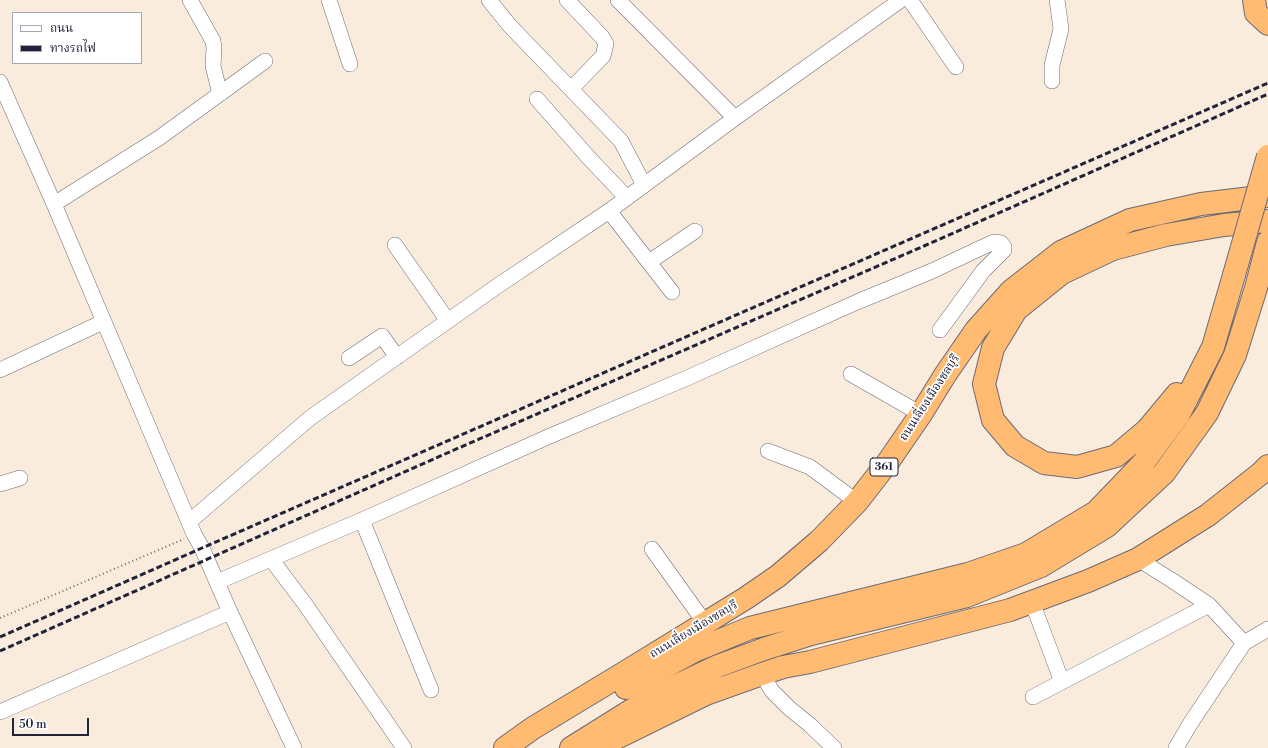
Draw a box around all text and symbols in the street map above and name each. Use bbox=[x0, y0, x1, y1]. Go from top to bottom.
legend bbox=[12, 12, 142, 64]
text: ถนน bbox=[50, 21, 73, 36]
text: ทางรถไฟ bbox=[50, 41, 96, 56]
street label: ถนนเลี่ยงเมืองชลบุรี bbox=[897, 352, 963, 444]
road number: 361 bbox=[870, 458, 898, 476]
street label: ถนนเลี่ยงเมืองชลบุรี bbox=[647, 598, 741, 662]
scale bar bbox=[14, 710, 91, 736]
text: 50 m bbox=[19, 717, 47, 732]

